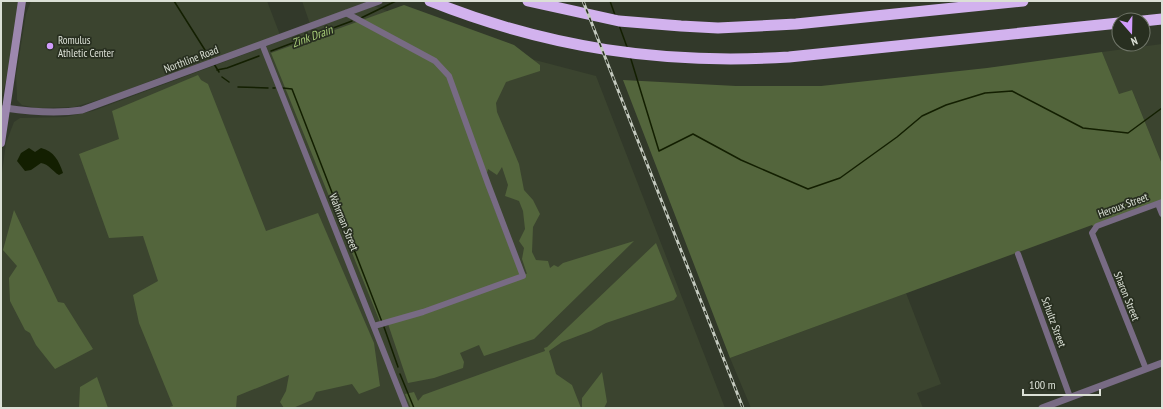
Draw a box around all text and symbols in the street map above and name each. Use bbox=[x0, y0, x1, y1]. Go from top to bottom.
north arrow bbox=[1111, 12, 1151, 52]
water label: Zink Drain bbox=[290, 21, 335, 50]
place label: Romulus Athletic Center bbox=[58, 33, 114, 60]
text: N bbox=[1129, 34, 1140, 49]
marker: Romulus Athletic Center bbox=[45, 41, 55, 51]
street label: Northline Road bbox=[162, 42, 220, 76]
street label: Heroux Street bbox=[1096, 189, 1150, 221]
street label: Wahrman Street bbox=[326, 191, 362, 253]
street label: Sharon Street bbox=[1111, 269, 1143, 323]
street label: Schultz Street bbox=[1038, 295, 1070, 349]
scale bar bbox=[1023, 371, 1100, 397]
text: 100 m bbox=[1029, 377, 1056, 392]

